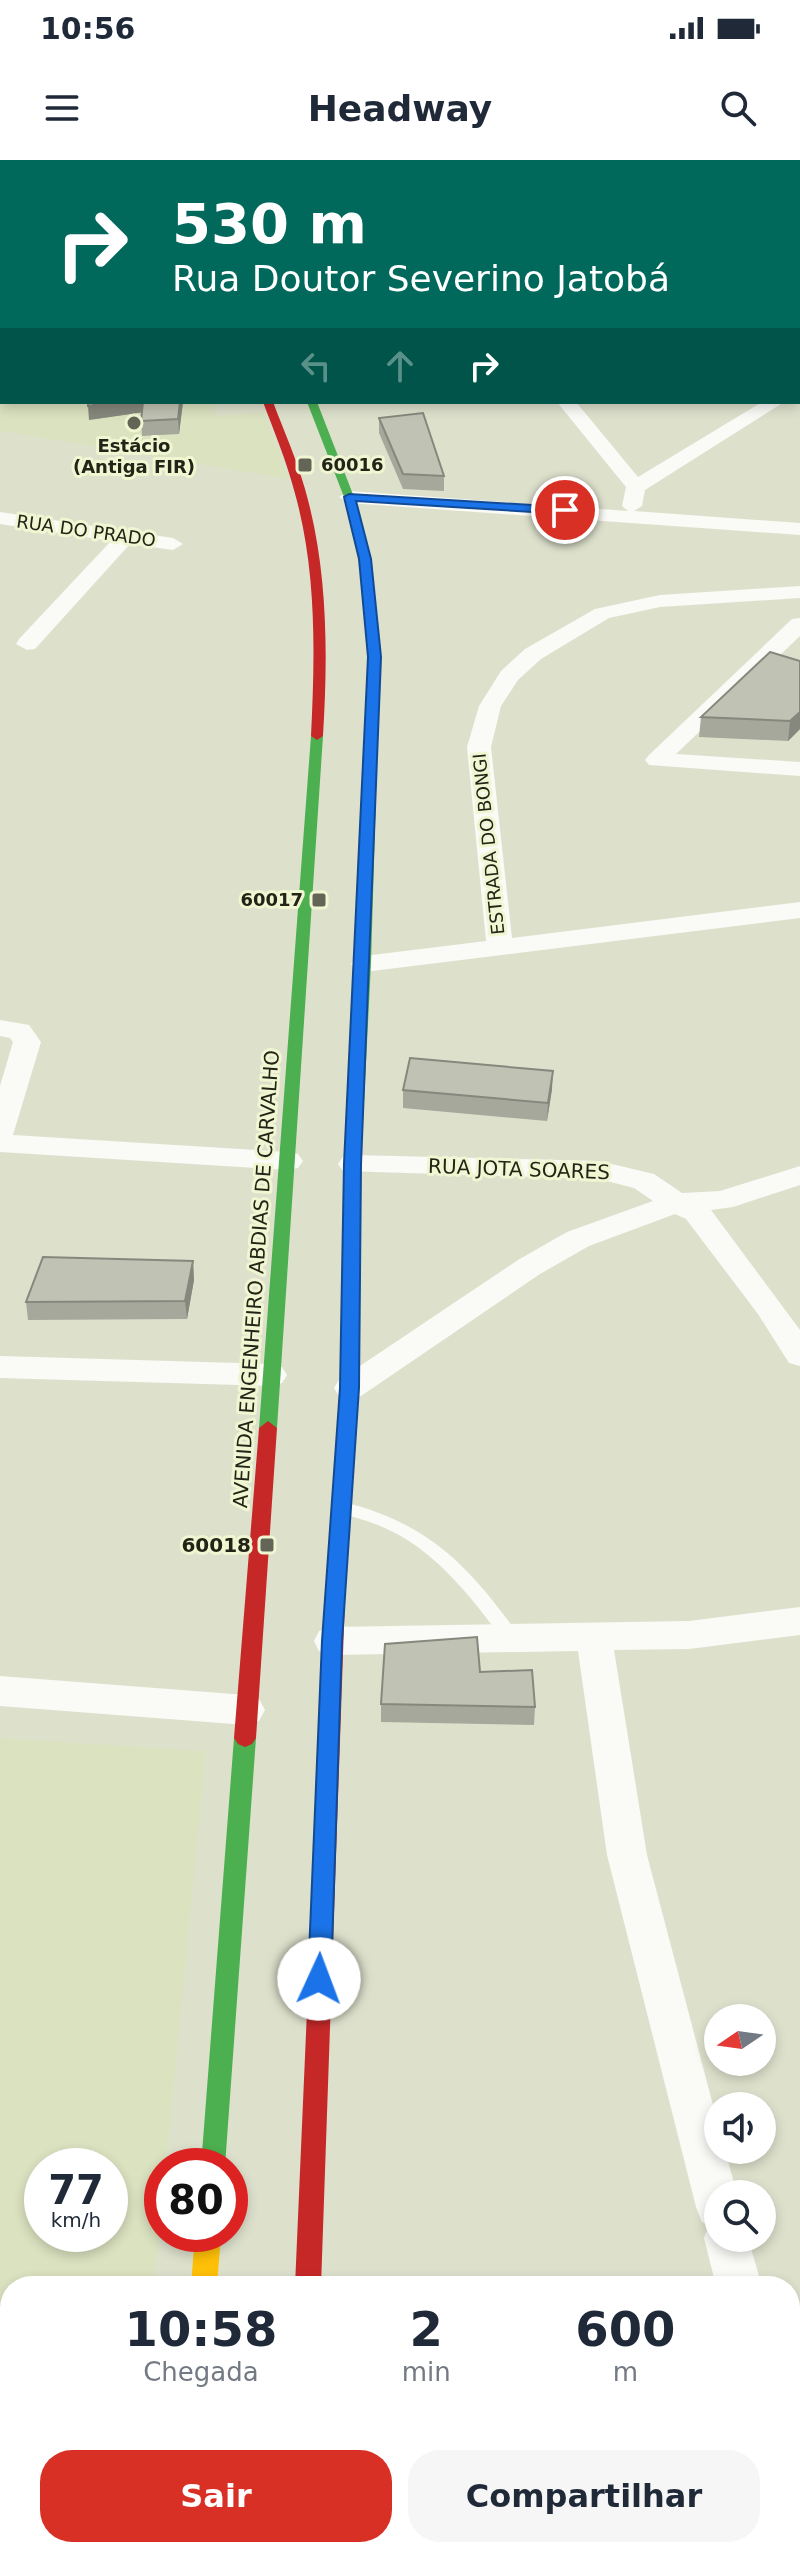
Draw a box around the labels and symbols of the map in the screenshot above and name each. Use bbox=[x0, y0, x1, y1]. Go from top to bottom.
marker: Estácio (Antiga FIR) bbox=[125, 414, 143, 432]
place label: Estácio (Antiga FIR) bbox=[73, 435, 195, 477]
place label: 60016 bbox=[321, 454, 384, 475]
marker: 60016 bbox=[296, 456, 314, 474]
pin bbox=[531, 476, 599, 544]
street label: RUA DO PRADO bbox=[15, 510, 157, 551]
street label: ESTRADA DO BONGI bbox=[469, 752, 508, 936]
place label: 60017 bbox=[240, 889, 303, 910]
marker: 60017 bbox=[310, 891, 328, 909]
street label: AVENIDA ENGENHEIRO ABDIAS DE CARVALHO bbox=[228, 1049, 284, 1509]
street label: RUA JOTA SOARES bbox=[428, 1154, 610, 1184]
place label: 60018 bbox=[181, 1533, 251, 1557]
marker: 60018 bbox=[258, 1536, 276, 1554]
position arrow bbox=[277, 1937, 361, 2021]
north arrow bbox=[704, 2004, 776, 2076]
speed limit sign: 80 bbox=[144, 2148, 248, 2252]

